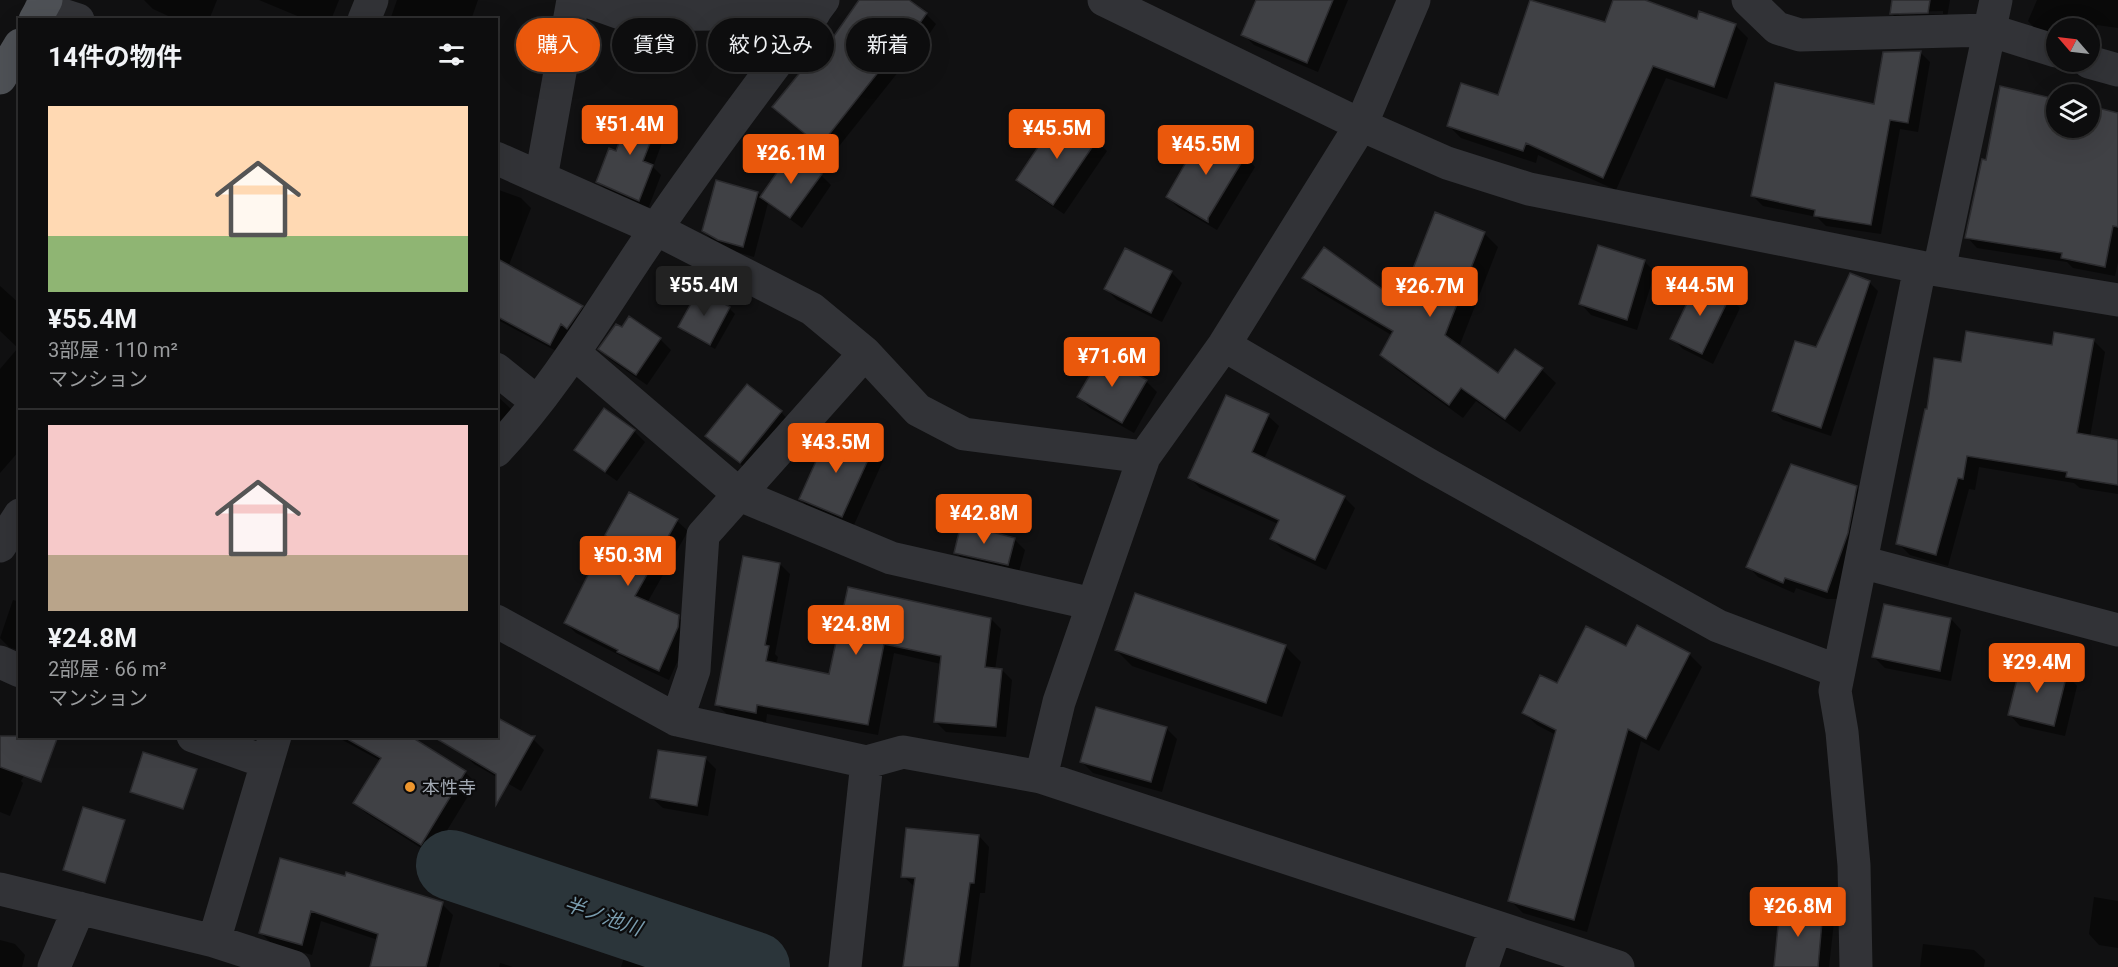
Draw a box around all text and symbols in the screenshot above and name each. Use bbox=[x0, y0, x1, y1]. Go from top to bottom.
chip: 購入 bbox=[516, 18, 600, 72]
chip: 賃貸 bbox=[612, 18, 696, 72]
chip: 絞り込み bbox=[708, 18, 834, 72]
chip: 新着 bbox=[846, 18, 930, 72]
north arrow bbox=[2046, 18, 2100, 72]
map controls bbox=[2046, 18, 2100, 138]
icon: filters bbox=[435, 38, 468, 71]
text: 14件の物件 bbox=[48, 42, 182, 72]
button: layers bbox=[2046, 84, 2100, 138]
pin: ¥51.4M bbox=[581, 105, 679, 156]
pin: ¥45.5M bbox=[1008, 109, 1106, 160]
text: ¥51.4M bbox=[596, 112, 664, 136]
text: ¥45.5M bbox=[1023, 116, 1091, 140]
pin: ¥45.5M bbox=[1157, 125, 1255, 176]
text: ¥45.5M bbox=[1172, 132, 1240, 156]
pin: ¥26.1M bbox=[742, 134, 840, 185]
text: ¥26.1M bbox=[757, 141, 825, 165]
icon: home bbox=[204, 145, 312, 253]
pin: ¥55.4M bbox=[655, 266, 753, 317]
pin: ¥44.5M bbox=[1651, 266, 1749, 317]
pin: ¥26.7M bbox=[1381, 267, 1479, 318]
text: ¥55.4M bbox=[670, 273, 738, 297]
text: ¥44.5M bbox=[1666, 273, 1734, 297]
text: ¥26.7M bbox=[1396, 274, 1464, 298]
text: ¥55.4M bbox=[48, 304, 137, 334]
pin: ¥71.6M bbox=[1063, 337, 1161, 388]
text: 3部屋 · 110 m² bbox=[48, 338, 178, 362]
text: ¥71.6M bbox=[1078, 344, 1146, 368]
text: マンション bbox=[48, 367, 148, 391]
pin: ¥43.5M bbox=[787, 423, 885, 474]
text: ¥43.5M bbox=[802, 430, 870, 454]
icon: home bbox=[204, 464, 312, 572]
pin: ¥42.8M bbox=[935, 494, 1033, 545]
text: ¥42.8M bbox=[950, 501, 1018, 525]
pin: ¥50.3M bbox=[579, 536, 677, 587]
text: ¥50.3M bbox=[594, 543, 662, 567]
pin: ¥24.8M bbox=[807, 605, 905, 656]
text: ¥24.8M bbox=[822, 612, 890, 636]
text: ¥24.8M bbox=[48, 623, 137, 653]
pin: ¥29.4M bbox=[1988, 643, 2086, 694]
text: ¥29.4M bbox=[2003, 650, 2071, 674]
text: 2部屋 · 66 m² bbox=[48, 657, 167, 681]
text: マンション bbox=[48, 686, 148, 710]
place label: 本性寺 bbox=[422, 777, 476, 798]
marker: 本性寺 bbox=[403, 780, 417, 794]
pin: ¥26.8M bbox=[1749, 887, 1847, 938]
water label: 半ノ池川 bbox=[561, 892, 647, 941]
text: ¥26.8M bbox=[1764, 894, 1832, 918]

